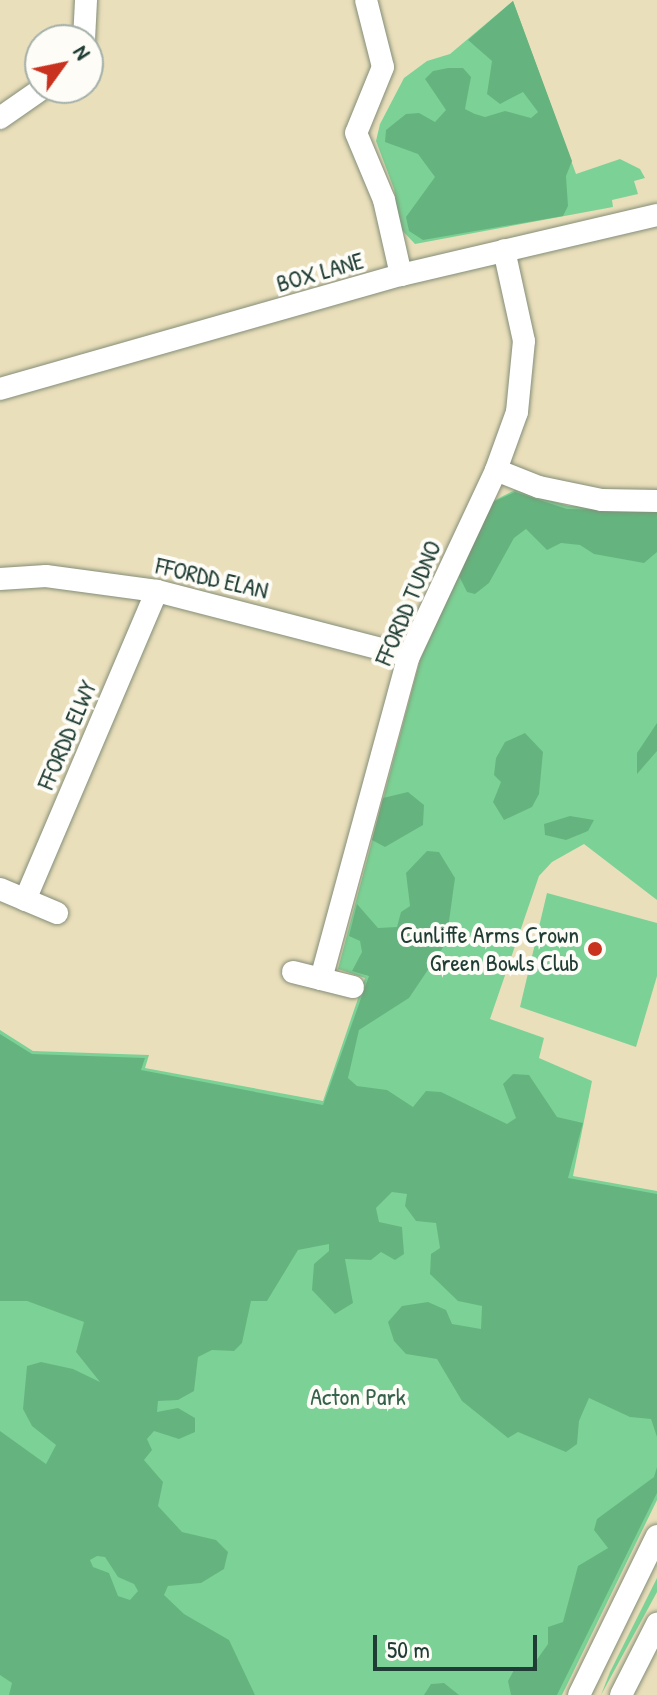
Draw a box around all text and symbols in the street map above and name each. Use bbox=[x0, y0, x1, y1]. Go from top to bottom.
north arrow bbox=[24, 24, 104, 104]
text: N bbox=[67, 39, 98, 65]
street label: BOX LANE bbox=[273, 246, 367, 298]
street label: FFORDD TUDNO bbox=[369, 536, 447, 670]
street label: FFORDD ELAN bbox=[153, 551, 271, 605]
street label: FFORDD ELWY bbox=[31, 676, 103, 794]
place label: Cunliffe Arms Crown Green Bowls Club bbox=[400, 921, 579, 977]
marker: Cunliffe Arms Crown Green Bowls Club bbox=[586, 940, 604, 958]
park label: Acton Park bbox=[310, 1383, 406, 1411]
scale bar bbox=[377, 1619, 541, 1669]
text: 50 m bbox=[387, 1633, 430, 1665]

